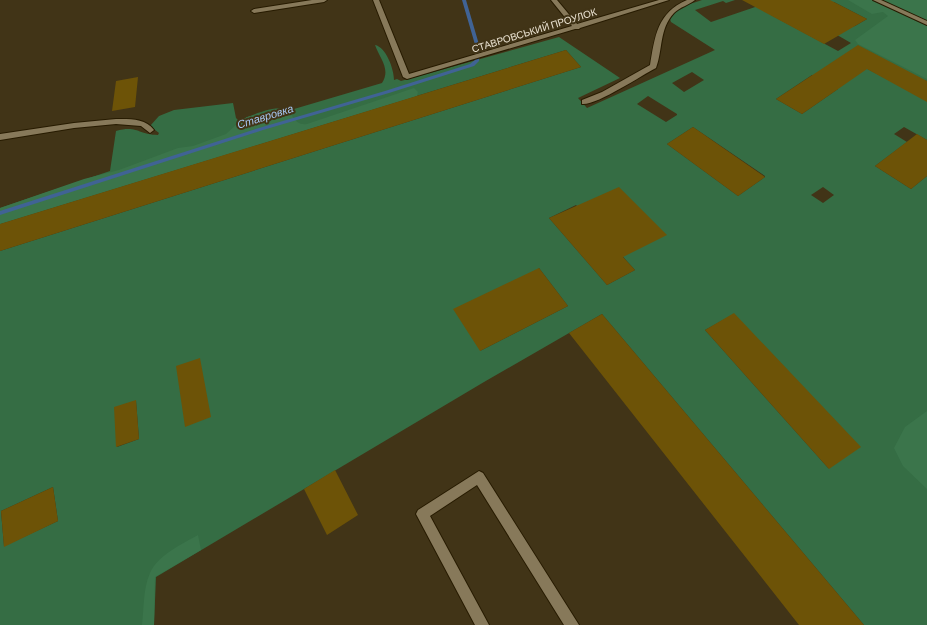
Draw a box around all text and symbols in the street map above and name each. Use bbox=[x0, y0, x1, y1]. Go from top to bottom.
street label: СТАВРОВСЬКИЙ ПРОУЛОК bbox=[470, 5, 598, 55]
water label: Ставровка bbox=[235, 101, 295, 131]

